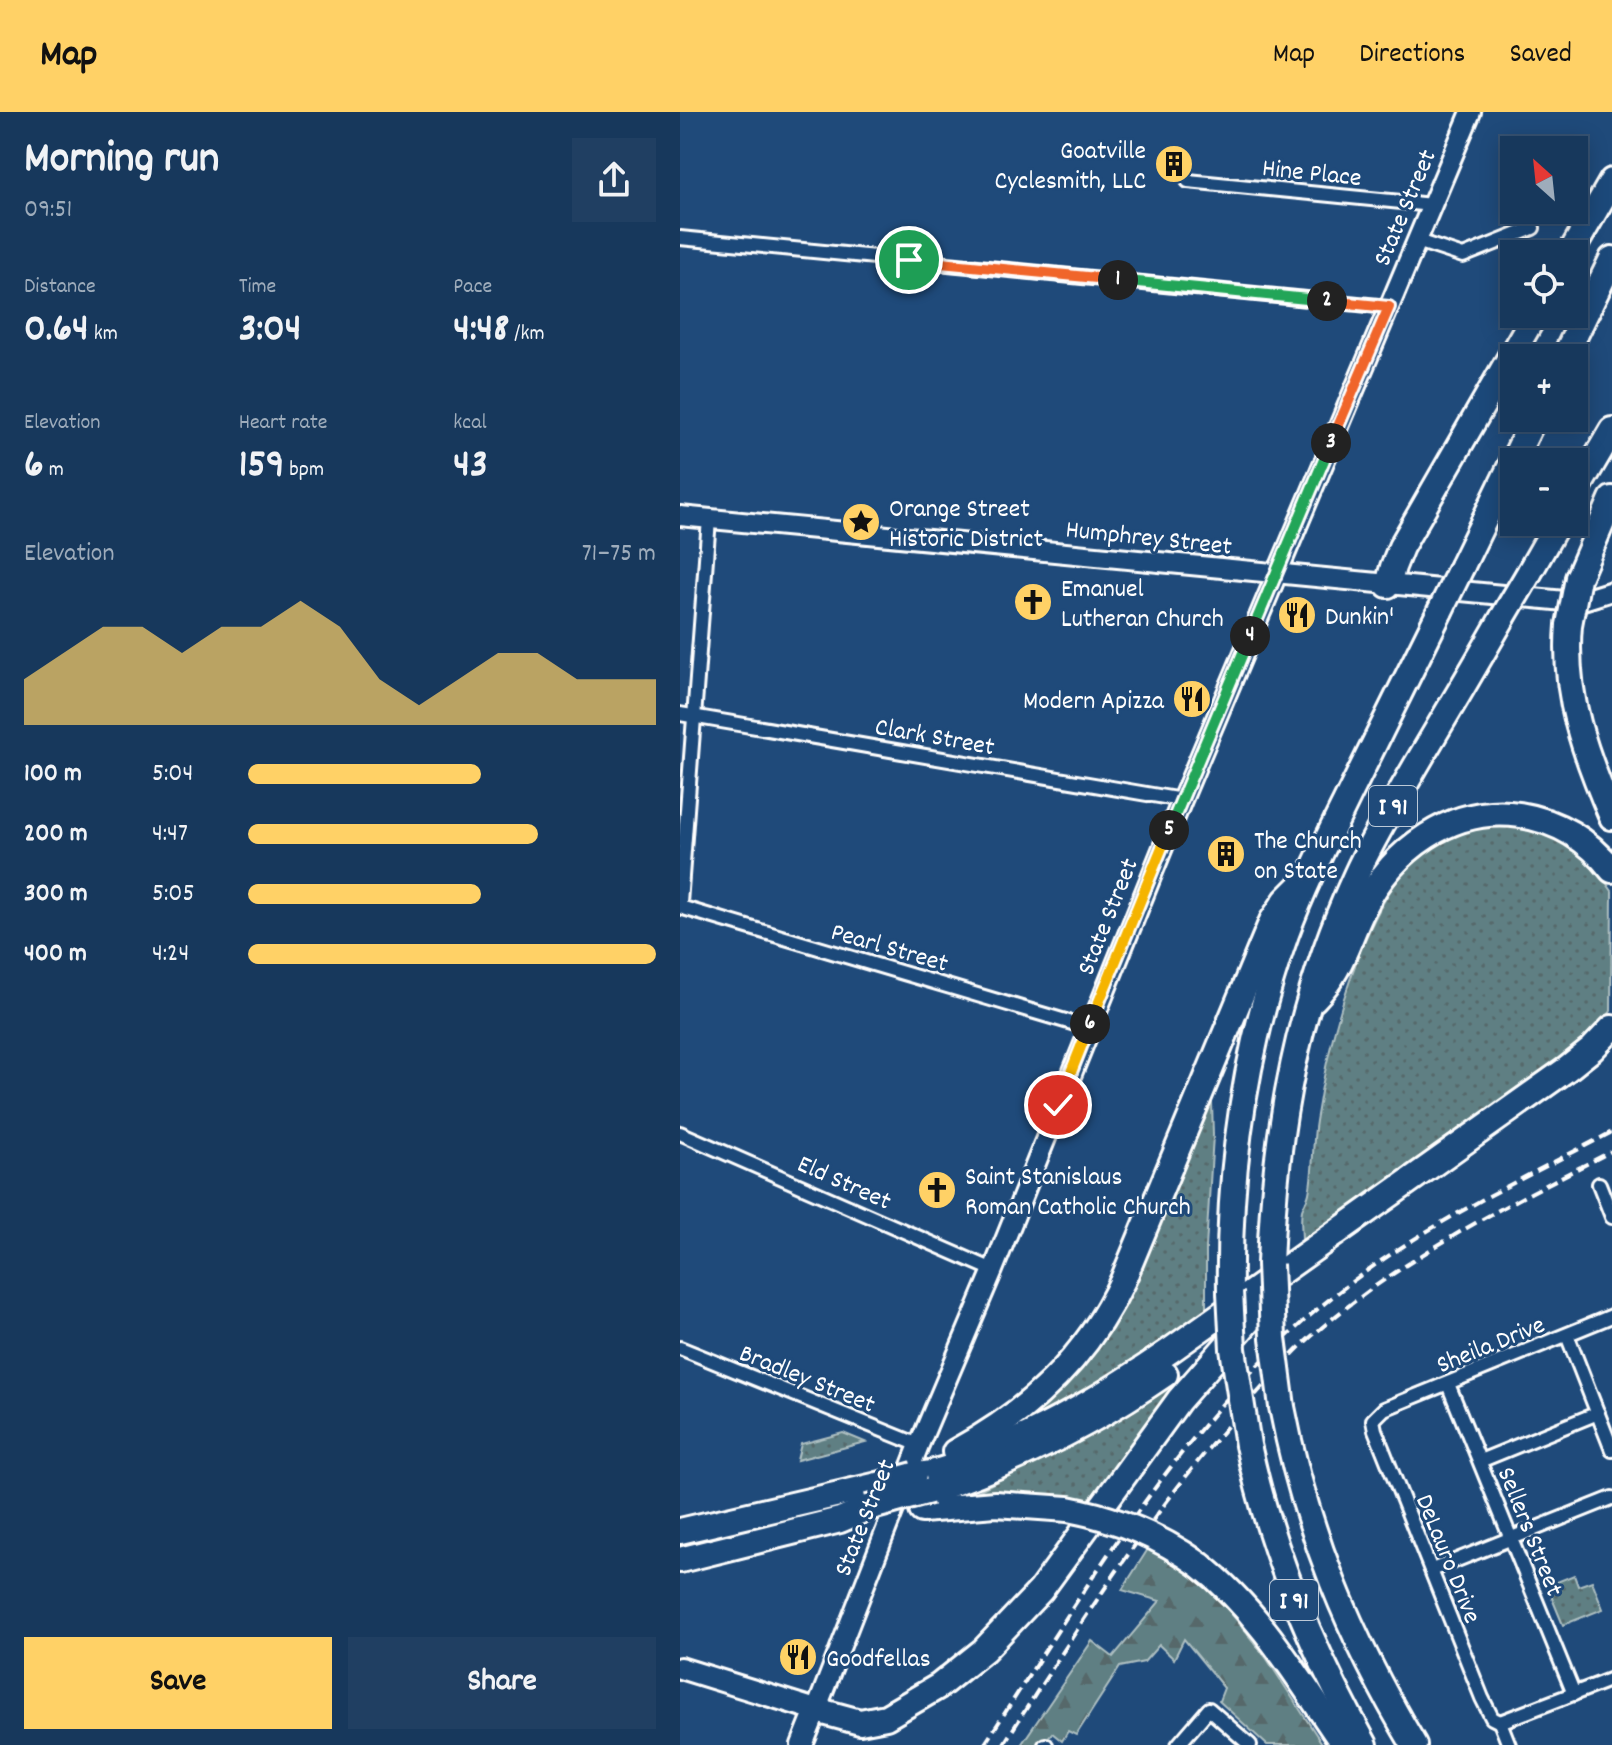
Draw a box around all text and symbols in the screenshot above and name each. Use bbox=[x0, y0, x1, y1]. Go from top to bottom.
text: Map bbox=[40, 29, 98, 84]
text: Map bbox=[1273, 36, 1315, 76]
text: Directions bbox=[1359, 36, 1465, 76]
text: Saved bbox=[1509, 36, 1572, 76]
text: Morning run bbox=[24, 130, 219, 193]
place label: Goatville Cyclesmith, LLC bbox=[994, 134, 1146, 201]
north arrow bbox=[1500, 136, 1588, 224]
map controls bbox=[1500, 136, 1588, 536]
button: share bbox=[572, 138, 656, 222]
building icon: Goatville Cyclesmith, LLC bbox=[1153, 143, 1195, 185]
street label: State Street bbox=[1365, 144, 1448, 272]
street label: Hine Place bbox=[1260, 151, 1363, 198]
text: 09:51 bbox=[24, 192, 72, 229]
pin bbox=[875, 226, 943, 294]
icon: arrive bbox=[887, 238, 931, 282]
button: locate bbox=[1500, 240, 1588, 328]
pin: 1 bbox=[1098, 260, 1138, 300]
text: 1 bbox=[1116, 264, 1120, 295]
text: Distance bbox=[24, 272, 96, 303]
text: Time bbox=[239, 272, 276, 303]
text: Pace bbox=[453, 272, 492, 303]
pin: 2 bbox=[1307, 281, 1347, 321]
text: 2 bbox=[1322, 285, 1332, 316]
text: 0.64 bbox=[24, 303, 89, 360]
text: 3:04 bbox=[239, 303, 301, 360]
text: 4:48 bbox=[453, 303, 509, 360]
text: km bbox=[89, 319, 118, 350]
text: /km bbox=[509, 319, 545, 350]
button: + bbox=[1500, 344, 1588, 432]
text: Elevation bbox=[24, 408, 101, 439]
text: Heart rate bbox=[239, 408, 328, 439]
text: kcal bbox=[453, 408, 487, 439]
pin: 3 bbox=[1311, 423, 1351, 463]
text: 3 bbox=[1326, 427, 1336, 458]
text: 6 bbox=[24, 439, 44, 496]
text: 159 bbox=[239, 439, 284, 496]
text: 43 bbox=[453, 439, 488, 496]
button: − bbox=[1500, 448, 1588, 536]
text: m bbox=[44, 455, 64, 486]
text: bpm bbox=[284, 455, 324, 486]
place label: Orange Street Historic District bbox=[889, 492, 1044, 559]
place icon: Orange Street Historic District bbox=[840, 501, 882, 543]
street label: Humphrey Street bbox=[1064, 512, 1234, 567]
text: Elevation bbox=[24, 536, 114, 573]
text: 71–75 m bbox=[582, 536, 656, 573]
place label: Emanuel Lutheran Church bbox=[1061, 572, 1224, 639]
church icon: Emanuel Lutheran Church bbox=[1012, 581, 1054, 623]
restaurant icon: Dunkin' bbox=[1276, 594, 1318, 636]
place label: Dunkin' bbox=[1325, 600, 1394, 637]
pin: 4 bbox=[1230, 616, 1270, 656]
text: 4 bbox=[1245, 620, 1255, 651]
restaurant icon: Modern Apizza bbox=[1171, 678, 1213, 720]
place label: Modern Apizza bbox=[1023, 684, 1165, 721]
street label: Clark Street bbox=[872, 710, 997, 767]
text: 100 m bbox=[24, 756, 82, 793]
text: 5:04 bbox=[152, 756, 193, 793]
road number: I 91 bbox=[1369, 786, 1417, 826]
pin: 5 bbox=[1149, 810, 1189, 850]
text: 5 bbox=[1164, 814, 1174, 845]
text: 200 m bbox=[24, 816, 88, 853]
text: 4:47 bbox=[152, 816, 188, 853]
place label: The Church on State bbox=[1254, 824, 1362, 891]
building icon: The Church on State bbox=[1205, 833, 1247, 875]
street label: State Street bbox=[1069, 853, 1150, 981]
text: 300 m bbox=[24, 876, 88, 913]
text: 5:05 bbox=[152, 876, 195, 913]
street label: Pearl Street bbox=[826, 915, 952, 984]
text: 400 m bbox=[24, 936, 87, 973]
text: 4:24 bbox=[152, 936, 189, 973]
pin: 6 bbox=[1070, 1004, 1110, 1044]
text: 6 bbox=[1085, 1008, 1095, 1039]
pin bbox=[1024, 1071, 1092, 1139]
icon: check bbox=[1036, 1083, 1080, 1127]
street label: Eld Street bbox=[791, 1147, 897, 1221]
place label: Saint Stanislaus Roman Catholic Church bbox=[965, 1160, 1191, 1227]
church icon: Saint Stanislaus Roman Catholic Church bbox=[916, 1169, 958, 1211]
street label: Sheila Drive bbox=[1432, 1308, 1551, 1385]
street label: Bradley Street bbox=[733, 1336, 881, 1424]
street label: State Street bbox=[826, 1454, 907, 1582]
street label: Sellers Street bbox=[1486, 1462, 1572, 1603]
street label: DeLauro Drive bbox=[1404, 1489, 1489, 1629]
road number: I 91 bbox=[1270, 1580, 1318, 1620]
restaurant icon: Goodfellas bbox=[777, 1636, 819, 1678]
button: Save bbox=[24, 1637, 332, 1729]
button: Share bbox=[348, 1637, 656, 1729]
place label: Goodfellas bbox=[826, 1642, 931, 1679]

